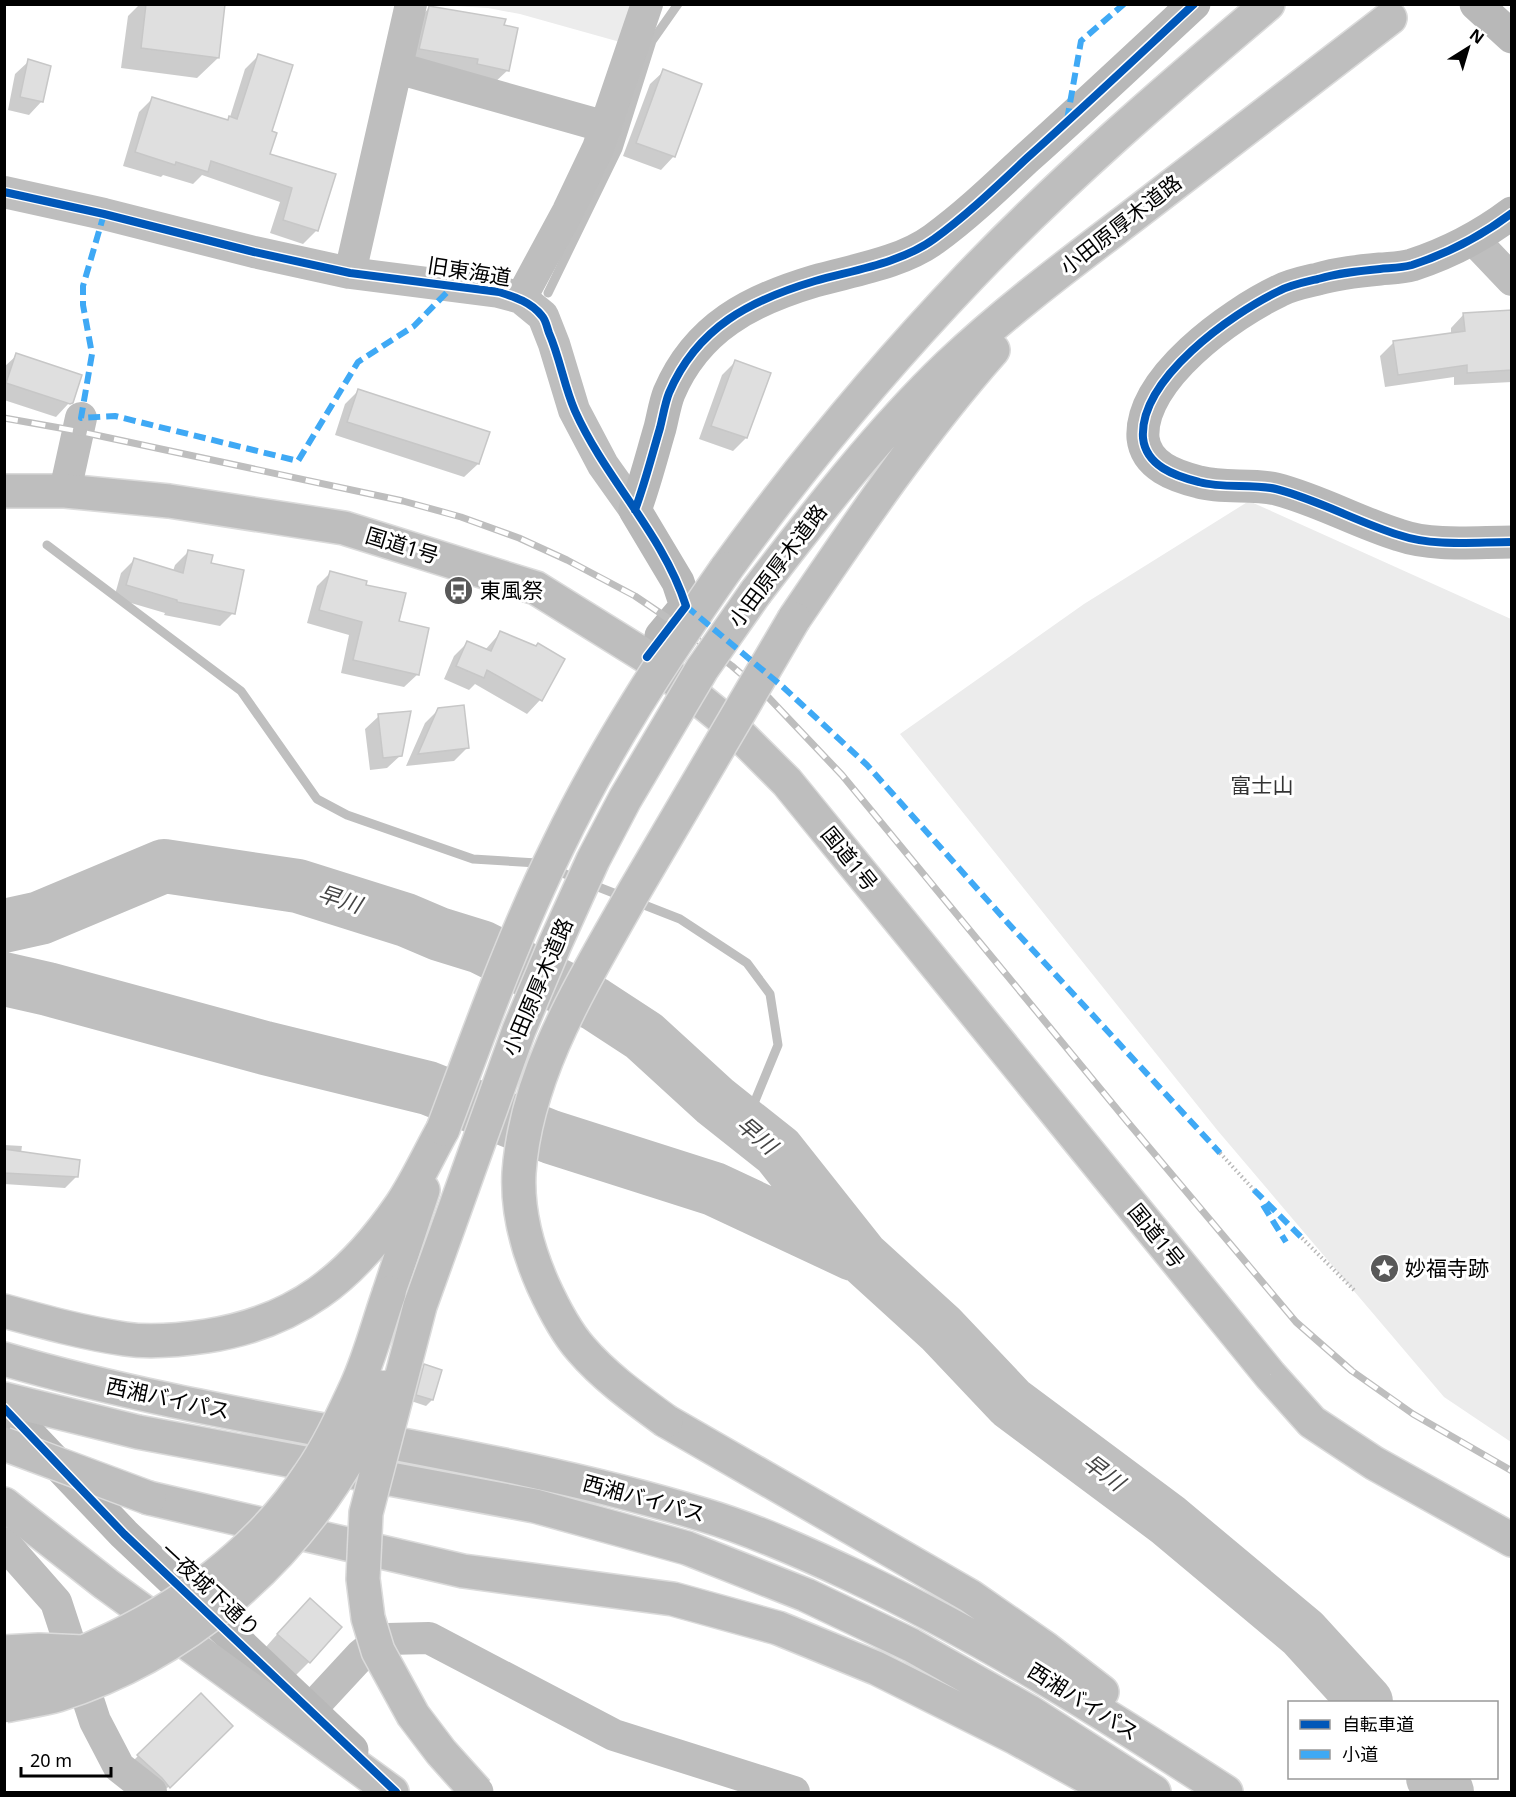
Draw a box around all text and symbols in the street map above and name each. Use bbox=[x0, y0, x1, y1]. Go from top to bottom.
north arrow bbox=[1438, 18, 1498, 78]
text: N bbox=[1465, 23, 1489, 49]
street label: 小田原厚木道路 bbox=[1054, 168, 1187, 280]
street label: 旧東海道 bbox=[425, 251, 513, 291]
street label: 小田原厚木道路 bbox=[722, 498, 833, 633]
street label: 国道1号 bbox=[362, 521, 442, 569]
bus stop icon: 東風祭 bbox=[443, 575, 475, 607]
place label: 東風祭 bbox=[480, 576, 543, 604]
park label: 富士山 bbox=[1231, 771, 1294, 799]
street label: 国道1号 bbox=[815, 820, 884, 896]
water label: 早川 bbox=[315, 877, 368, 920]
street label: 小田原厚木道路 bbox=[495, 913, 579, 1060]
water label: 早川 bbox=[731, 1109, 786, 1161]
street label: 国道1号 bbox=[1122, 1197, 1191, 1273]
place icon: 妙福寺跡 bbox=[1368, 1253, 1400, 1285]
place label: 妙福寺跡 bbox=[1405, 1254, 1489, 1282]
street label: 西湘バイパス bbox=[104, 1371, 233, 1425]
water label: 早川 bbox=[1078, 1446, 1133, 1498]
street label: 西湘バイパス bbox=[580, 1468, 709, 1528]
street label: 一夜城下通り bbox=[155, 1536, 266, 1642]
street label: 西湘バイパス bbox=[1023, 1656, 1144, 1746]
legend bbox=[1288, 1701, 1498, 1779]
text: 自転車道 bbox=[1342, 1712, 1414, 1736]
scale bar bbox=[21, 1740, 111, 1778]
text: 小道 bbox=[1342, 1742, 1378, 1766]
text: 20 m bbox=[30, 1748, 72, 1772]

